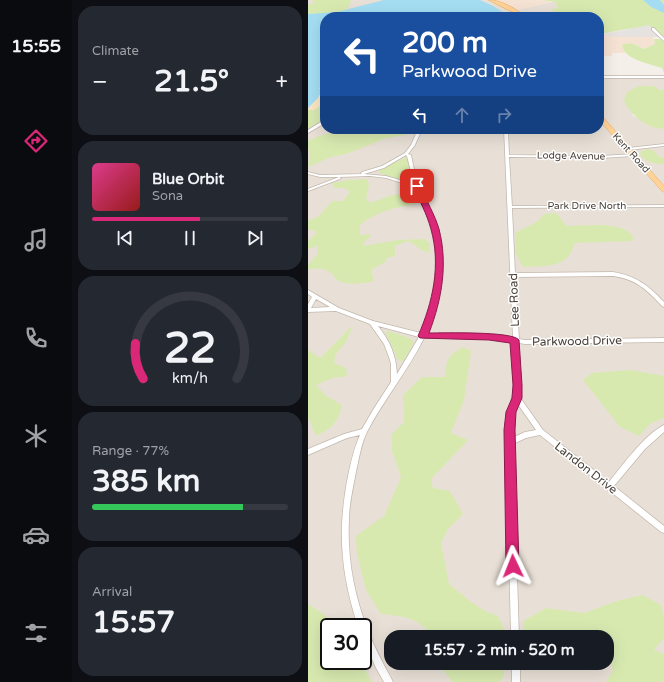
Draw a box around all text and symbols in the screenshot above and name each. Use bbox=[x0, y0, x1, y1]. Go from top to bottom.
text: 200 m bbox=[402, 26, 488, 60]
icon: left bbox=[336, 28, 388, 80]
text: 15:55 bbox=[11, 35, 61, 57]
text: Climate bbox=[92, 43, 139, 59]
text: Parkwood Drive bbox=[402, 60, 537, 82]
text: 21.5° bbox=[154, 63, 229, 100]
text: − bbox=[92, 69, 108, 95]
text: + bbox=[276, 69, 288, 95]
icon: left bbox=[409, 104, 431, 126]
icon: ahead bbox=[451, 104, 473, 126]
icon: right bbox=[493, 104, 515, 126]
icon: directions bbox=[22, 127, 50, 155]
street label: Kent Road bbox=[610, 130, 652, 176]
street label: Lodge Avenue bbox=[537, 149, 606, 163]
pin bbox=[400, 169, 434, 203]
text: Blue Orbit bbox=[152, 170, 224, 188]
icon: arrive bbox=[406, 175, 428, 197]
text: Sona bbox=[152, 188, 183, 204]
street label: Park Drive North bbox=[548, 200, 626, 212]
icon: music bbox=[22, 226, 50, 254]
icon: previous bbox=[114, 227, 136, 249]
icon: pause bbox=[179, 227, 201, 249]
icon: next bbox=[244, 227, 266, 249]
street label: Lee Road bbox=[506, 273, 522, 327]
icon: phone bbox=[22, 324, 50, 352]
text: 22 bbox=[164, 324, 216, 374]
street label: Parkwood Drive bbox=[532, 333, 622, 349]
text: km/h bbox=[172, 370, 208, 387]
icon: climate bbox=[22, 422, 50, 450]
street label: Landon Drive bbox=[552, 439, 620, 497]
text: Range · 77% bbox=[92, 443, 169, 459]
text: 385 km bbox=[92, 463, 200, 500]
icon: car bbox=[22, 521, 50, 549]
position arrow bbox=[492, 545, 534, 587]
text: Arrival bbox=[92, 584, 132, 600]
text: 15:57 bbox=[92, 604, 175, 641]
speed limit sign: 30 bbox=[320, 618, 372, 670]
icon: filters bbox=[22, 619, 50, 647]
text: 15:57 · 2 min · 520 m bbox=[424, 641, 574, 659]

